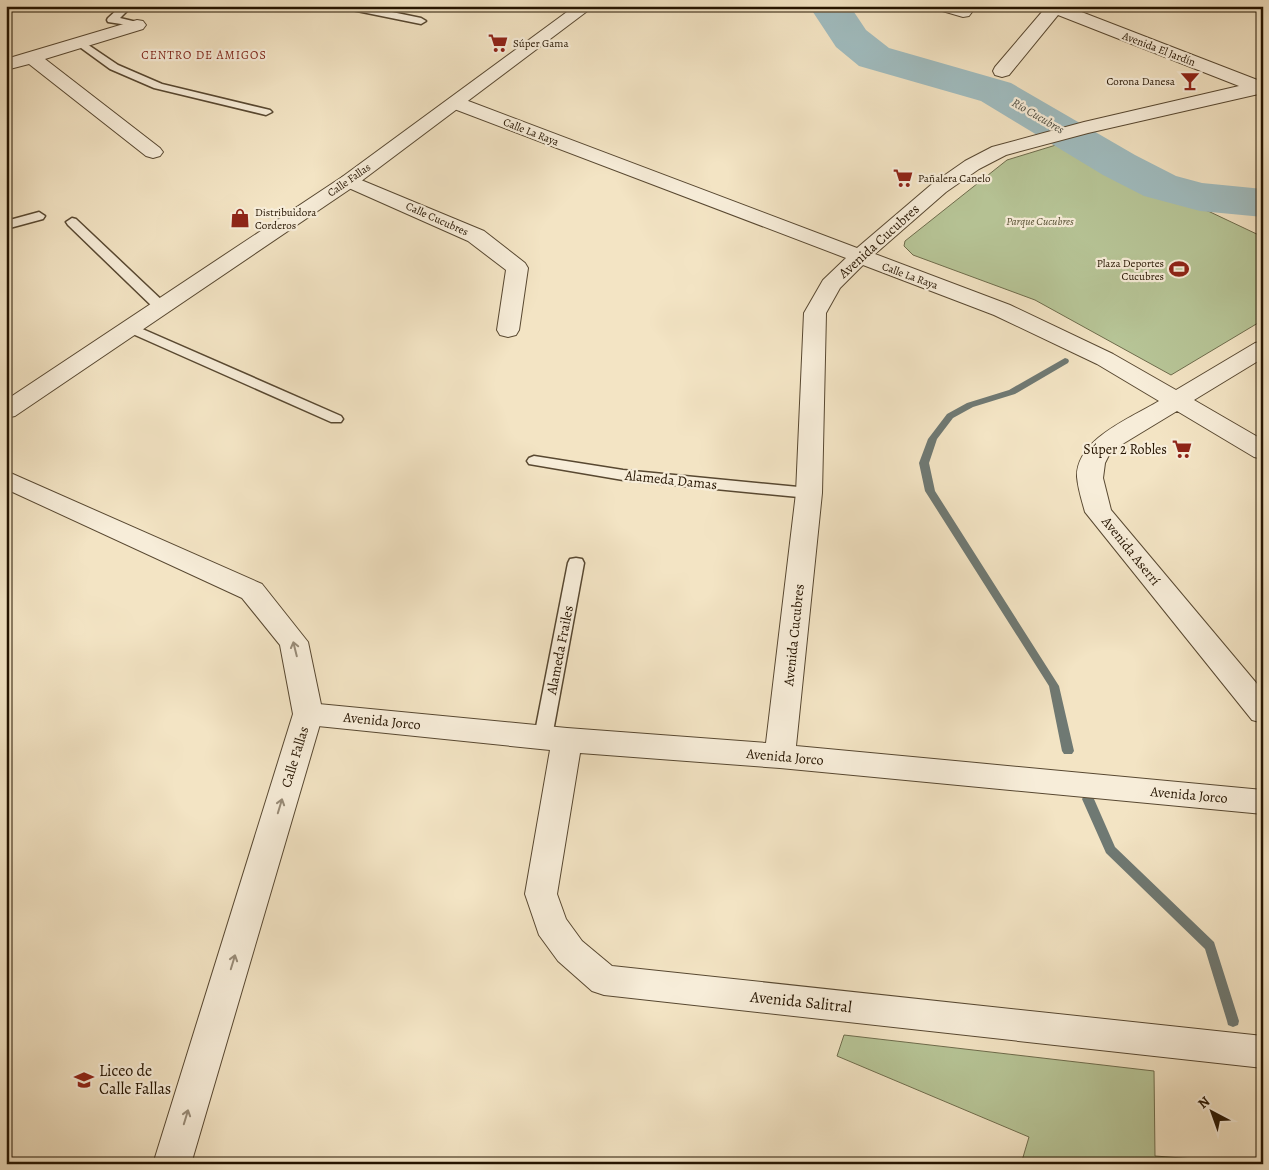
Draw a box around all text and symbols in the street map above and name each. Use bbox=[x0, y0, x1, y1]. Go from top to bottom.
street label: Avenida El Jardín bbox=[1119, 28, 1198, 70]
supermarket icon: Súper Gama bbox=[487, 32, 509, 54]
place label: Súper Gama bbox=[513, 36, 569, 51]
district label: CENTRO DE AMIGOS bbox=[141, 47, 267, 63]
bar icon: Corona Danesa bbox=[1179, 70, 1201, 92]
place label: Corona Danesa bbox=[1107, 74, 1176, 89]
water label: Río Cucubres bbox=[1009, 95, 1067, 137]
street label: Calle La Raya bbox=[501, 114, 562, 150]
street label: Calle Fallas bbox=[324, 160, 374, 200]
supermarket icon: Pañalera Canelo bbox=[892, 167, 914, 189]
place label: Pañalera Canelo bbox=[918, 171, 991, 186]
street label: Calle Cucubres bbox=[403, 199, 471, 239]
street label: Avenida Cucubres bbox=[834, 200, 924, 283]
place label: Distribuidora Corderos bbox=[255, 205, 317, 233]
shop icon: Distribuidora Corderos bbox=[229, 207, 251, 229]
park label: Parque Cucubres bbox=[1006, 214, 1074, 229]
place label: Plaza Deportes Cucubres bbox=[1097, 256, 1164, 284]
sports icon: Plaza Deportes Cucubres bbox=[1168, 258, 1190, 280]
street label: Calle La Raya bbox=[880, 259, 941, 293]
supermarket icon: Súper 2 Robles bbox=[1171, 438, 1193, 460]
place label: Súper 2 Robles bbox=[1083, 440, 1167, 459]
street label: Alameda Damas bbox=[623, 466, 718, 494]
street label: Avenida Aserrí bbox=[1097, 512, 1165, 589]
street label: Avenida Cucubres bbox=[779, 583, 809, 688]
street label: Alameda Frailes bbox=[542, 604, 578, 697]
one-way arrow bbox=[290, 641, 299, 657]
street label: Avenida Jorco bbox=[341, 707, 422, 735]
street label: Calle Fallas bbox=[277, 724, 313, 790]
street label: Avenida Jorco bbox=[745, 744, 824, 770]
street label: Avenida Jorco bbox=[1149, 782, 1228, 808]
one-way arrow bbox=[276, 798, 286, 814]
one-way arrow bbox=[229, 954, 239, 970]
street label: Avenida Salitral bbox=[748, 986, 853, 1018]
place label: Liceo de Calle Fallas bbox=[99, 1060, 171, 1100]
school or university icon: Liceo de Calle Fallas bbox=[73, 1069, 95, 1091]
north arrow bbox=[1186, 1088, 1236, 1138]
text: N bbox=[1194, 1092, 1214, 1113]
one-way arrow bbox=[182, 1109, 192, 1125]

